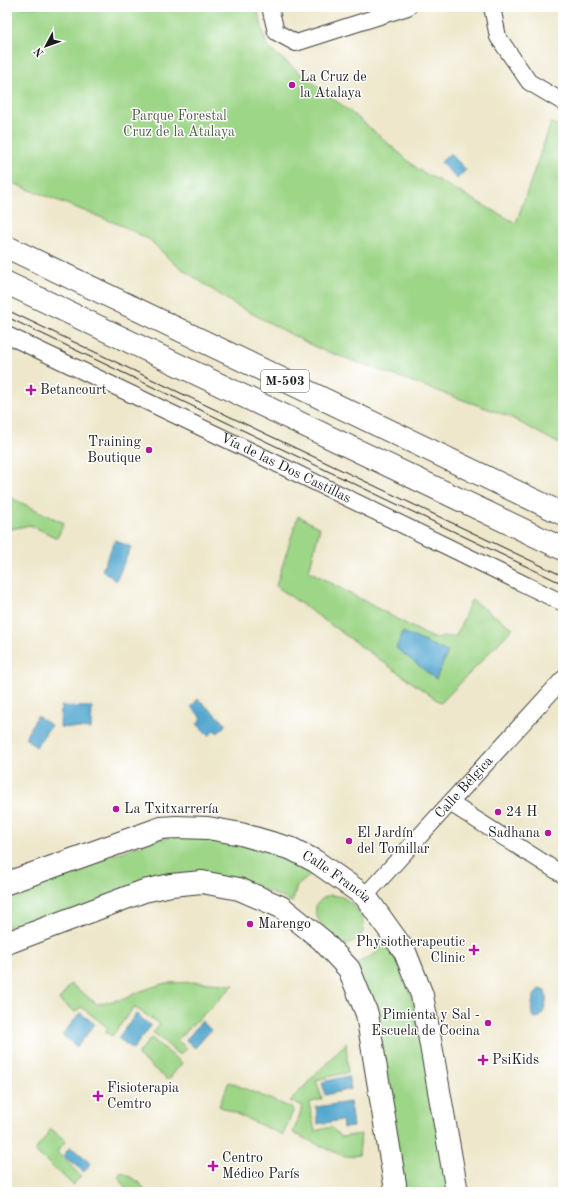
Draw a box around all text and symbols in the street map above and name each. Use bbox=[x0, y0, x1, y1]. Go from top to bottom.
north arrow bbox=[26, 26, 66, 66]
text: N bbox=[32, 44, 46, 58]
place label: La Cruz de la Atalaya bbox=[300, 70, 367, 100]
marker: La Cruz de la Atalaya bbox=[287, 80, 297, 90]
park label: Parque Forestal Cruz de la Atalaya bbox=[123, 109, 235, 139]
road number: M-503 bbox=[261, 370, 309, 392]
place label: Betancourt bbox=[40, 383, 107, 397]
marker: Betancourt bbox=[25, 384, 37, 396]
street label: Vía de las Dos Castillas bbox=[219, 431, 353, 506]
place label: Training Boutique bbox=[87, 435, 141, 465]
marker: Training Boutique bbox=[144, 445, 154, 455]
street label: Calle Bélgica bbox=[432, 754, 496, 821]
place label: La Txitxarrería bbox=[124, 802, 219, 816]
marker: La Txitxarrería bbox=[111, 804, 121, 814]
place label: 24 H bbox=[506, 805, 537, 819]
marker: 24 H bbox=[493, 807, 503, 817]
place label: El Jardín del Tomillar bbox=[357, 826, 430, 856]
place label: Sadhana bbox=[488, 826, 540, 840]
marker: Sadhana bbox=[543, 828, 553, 838]
marker: El Jardín del Tomillar bbox=[344, 836, 354, 846]
street label: Calle Francia bbox=[300, 849, 374, 905]
place label: Marengo bbox=[258, 917, 311, 931]
marker: Marengo bbox=[245, 919, 255, 929]
place label: Physiotherapeutic Clinic bbox=[356, 935, 465, 965]
marker: Physiotherapeutic Clinic bbox=[468, 944, 480, 956]
place label: Pimienta y Sal - Escuela de Cocina bbox=[371, 1008, 480, 1038]
marker: Pimienta y Sal - Escuela de Cocina bbox=[483, 1018, 493, 1028]
place label: PsiKids bbox=[492, 1053, 539, 1067]
marker: PsiKids bbox=[477, 1054, 489, 1066]
place label: Fisioterapia Cemtro bbox=[107, 1081, 179, 1111]
marker: Fisioterapia Cemtro bbox=[92, 1090, 104, 1102]
place label: Centro Médico París bbox=[222, 1151, 300, 1181]
marker: Centro Médico París bbox=[207, 1160, 219, 1172]

